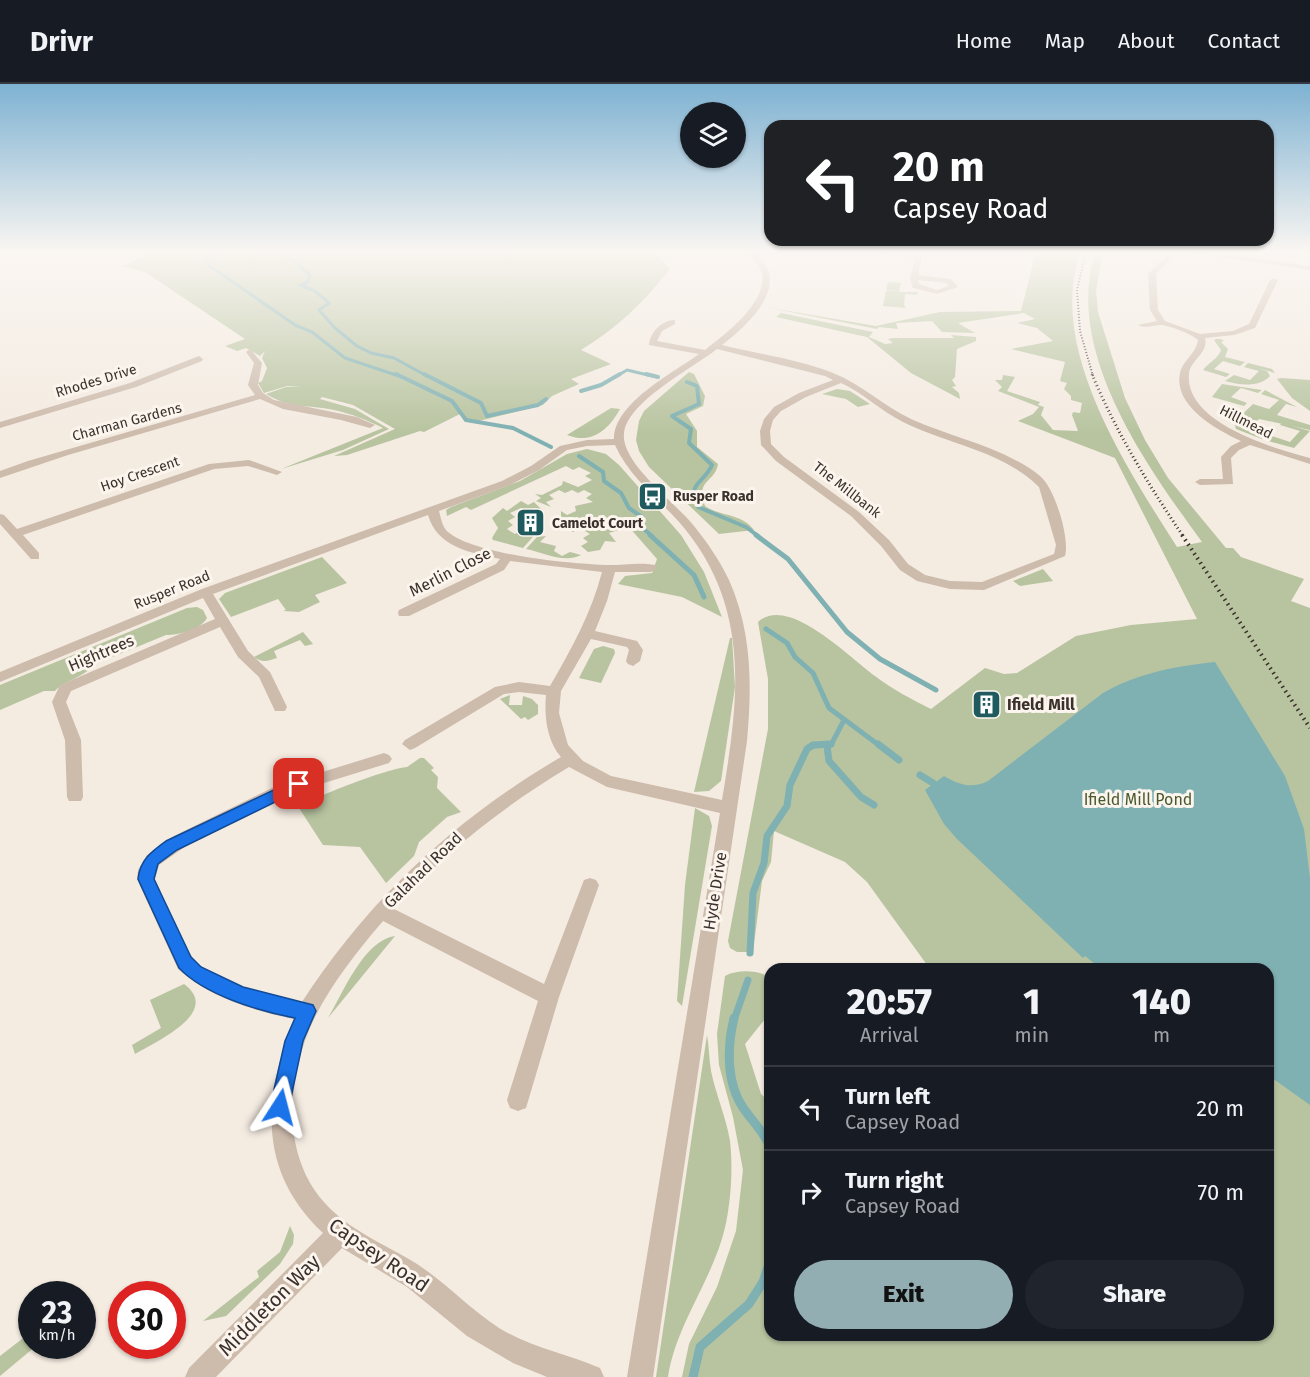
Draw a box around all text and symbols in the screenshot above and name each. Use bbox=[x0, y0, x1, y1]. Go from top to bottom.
text: Drivr bbox=[30, 25, 93, 58]
text: Home bbox=[956, 28, 1012, 54]
text: Map bbox=[1045, 28, 1085, 54]
text: About bbox=[1118, 28, 1175, 54]
text: Contact bbox=[1208, 28, 1280, 54]
map controls bbox=[680, 102, 746, 168]
button: layers bbox=[680, 102, 746, 168]
text: 20 m bbox=[893, 142, 985, 192]
icon: left bbox=[794, 144, 872, 222]
text: Capsey Road bbox=[893, 193, 1049, 225]
street label: Rhodes Drive bbox=[53, 361, 139, 401]
street label: Charman Gardens bbox=[70, 399, 184, 445]
street label: Hillmead bbox=[1217, 401, 1275, 443]
street label: Hoy Crescent bbox=[98, 452, 183, 495]
street label: The Millbank bbox=[810, 458, 885, 522]
bus stop icon: Rusper Road bbox=[636, 480, 668, 512]
place label: Rusper Road bbox=[673, 488, 754, 505]
building icon: Camelot Court bbox=[515, 507, 547, 539]
place label: Camelot Court bbox=[552, 515, 644, 532]
street label: Merlin Close bbox=[406, 543, 494, 601]
street label: Rusper Road bbox=[131, 567, 213, 613]
street label: Hightrees bbox=[65, 631, 137, 675]
building icon: Ifield Mill bbox=[970, 688, 1002, 720]
place label: Ifield Mill bbox=[1007, 695, 1075, 714]
pin bbox=[273, 758, 324, 809]
icon: arrive bbox=[282, 767, 315, 800]
park label: Ifield Mill Pond bbox=[1084, 790, 1192, 809]
street label: Galahad Road bbox=[380, 828, 466, 912]
street label: Hyde Drive bbox=[699, 851, 731, 931]
text: 20:57 bbox=[847, 980, 932, 1024]
text: 1 bbox=[1023, 980, 1040, 1024]
text: 140 bbox=[1132, 980, 1191, 1024]
text: Arrival bbox=[860, 1023, 919, 1047]
text: min bbox=[1015, 1023, 1049, 1047]
text: m bbox=[1153, 1023, 1170, 1047]
position arrow bbox=[248, 1075, 312, 1139]
text: Turn left bbox=[845, 1083, 930, 1110]
icon: left bbox=[794, 1092, 827, 1125]
text: 20 m bbox=[1196, 1095, 1244, 1122]
text: Capsey Road bbox=[845, 1110, 960, 1134]
text: Turn right bbox=[845, 1167, 944, 1194]
icon: right bbox=[794, 1176, 827, 1209]
text: 70 m bbox=[1198, 1179, 1244, 1206]
text: Capsey Road bbox=[845, 1194, 960, 1218]
street label: Capsey Road bbox=[325, 1213, 433, 1297]
street label: Middleton Way bbox=[213, 1249, 325, 1361]
button: Exit bbox=[794, 1260, 1013, 1329]
button: Share bbox=[1025, 1260, 1244, 1329]
speed limit sign: 30 bbox=[108, 1281, 186, 1359]
text: 23 bbox=[42, 1295, 72, 1331]
text: km/h bbox=[38, 1326, 76, 1344]

